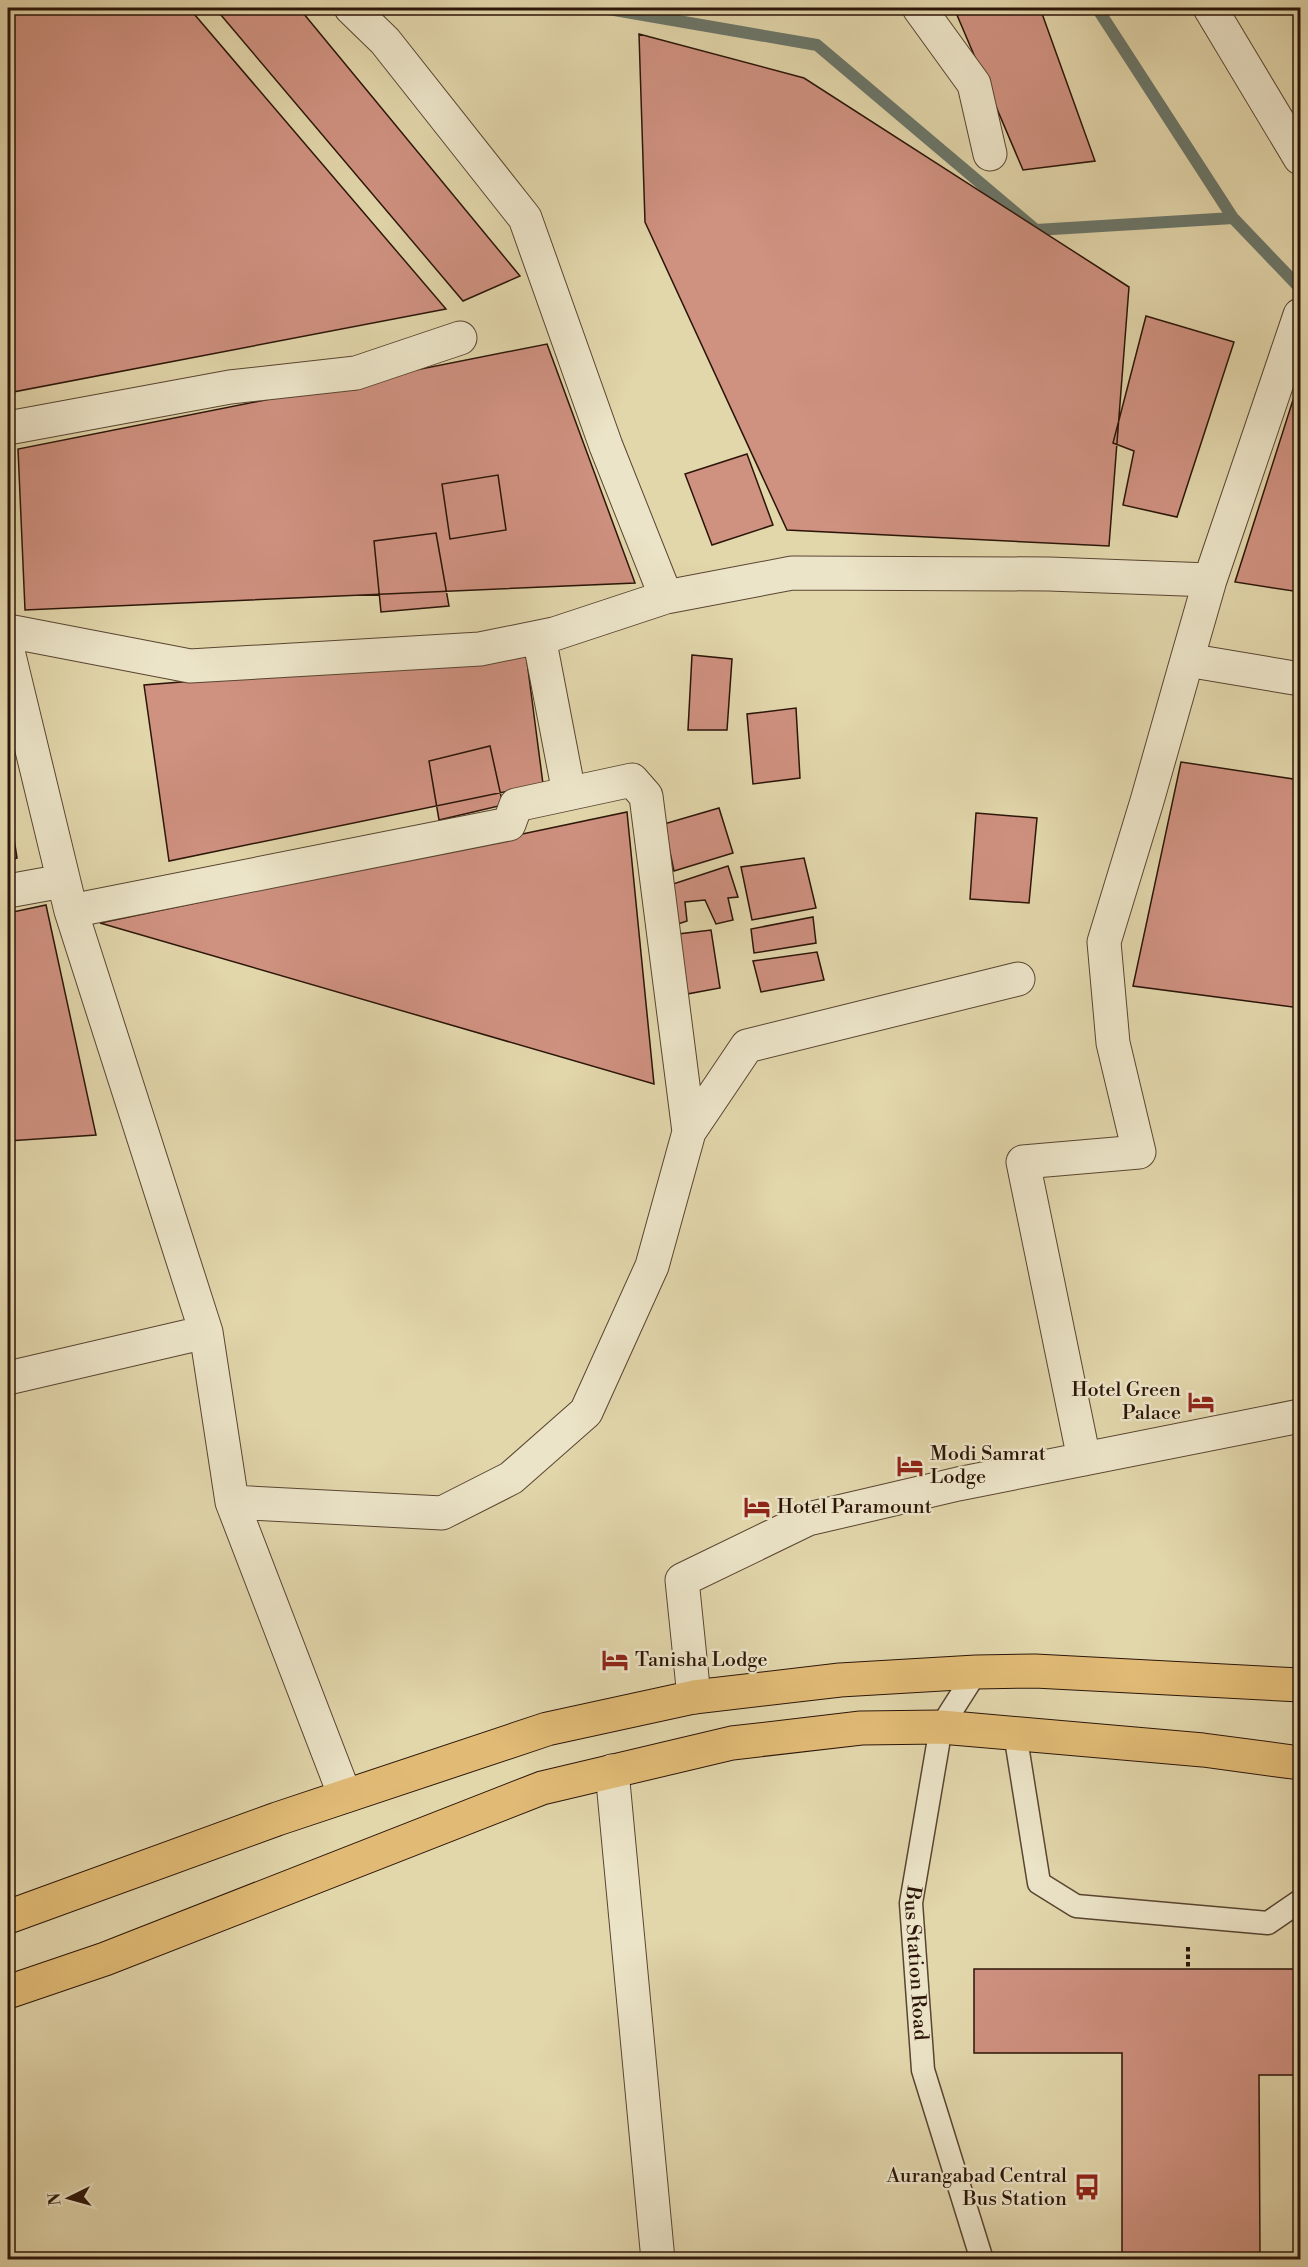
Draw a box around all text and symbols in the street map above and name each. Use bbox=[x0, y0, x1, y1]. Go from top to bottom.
place label: Hotel Green Palace bbox=[1072, 1378, 1181, 1426]
hotel icon: Hotel Green Palace bbox=[1186, 1387, 1216, 1417]
place label: Modi Samrat Lodge bbox=[930, 1442, 1046, 1490]
hotel icon: Modi Samrat Lodge bbox=[895, 1451, 925, 1481]
hotel icon: Hotel Paramount bbox=[742, 1492, 772, 1522]
place label: Hotel Paramount bbox=[777, 1495, 932, 1520]
hotel icon: Tanisha Lodge bbox=[600, 1645, 630, 1675]
place label: Tanisha Lodge bbox=[635, 1648, 768, 1673]
street label: Bus Station Road bbox=[898, 1883, 933, 2042]
place label: Aurangabad Central Bus Station bbox=[886, 2164, 1067, 2212]
north arrow bbox=[39, 2168, 99, 2228]
bus stop icon: Aurangabad Central Bus Station bbox=[1072, 2172, 1102, 2202]
text: N bbox=[45, 2192, 66, 2206]

